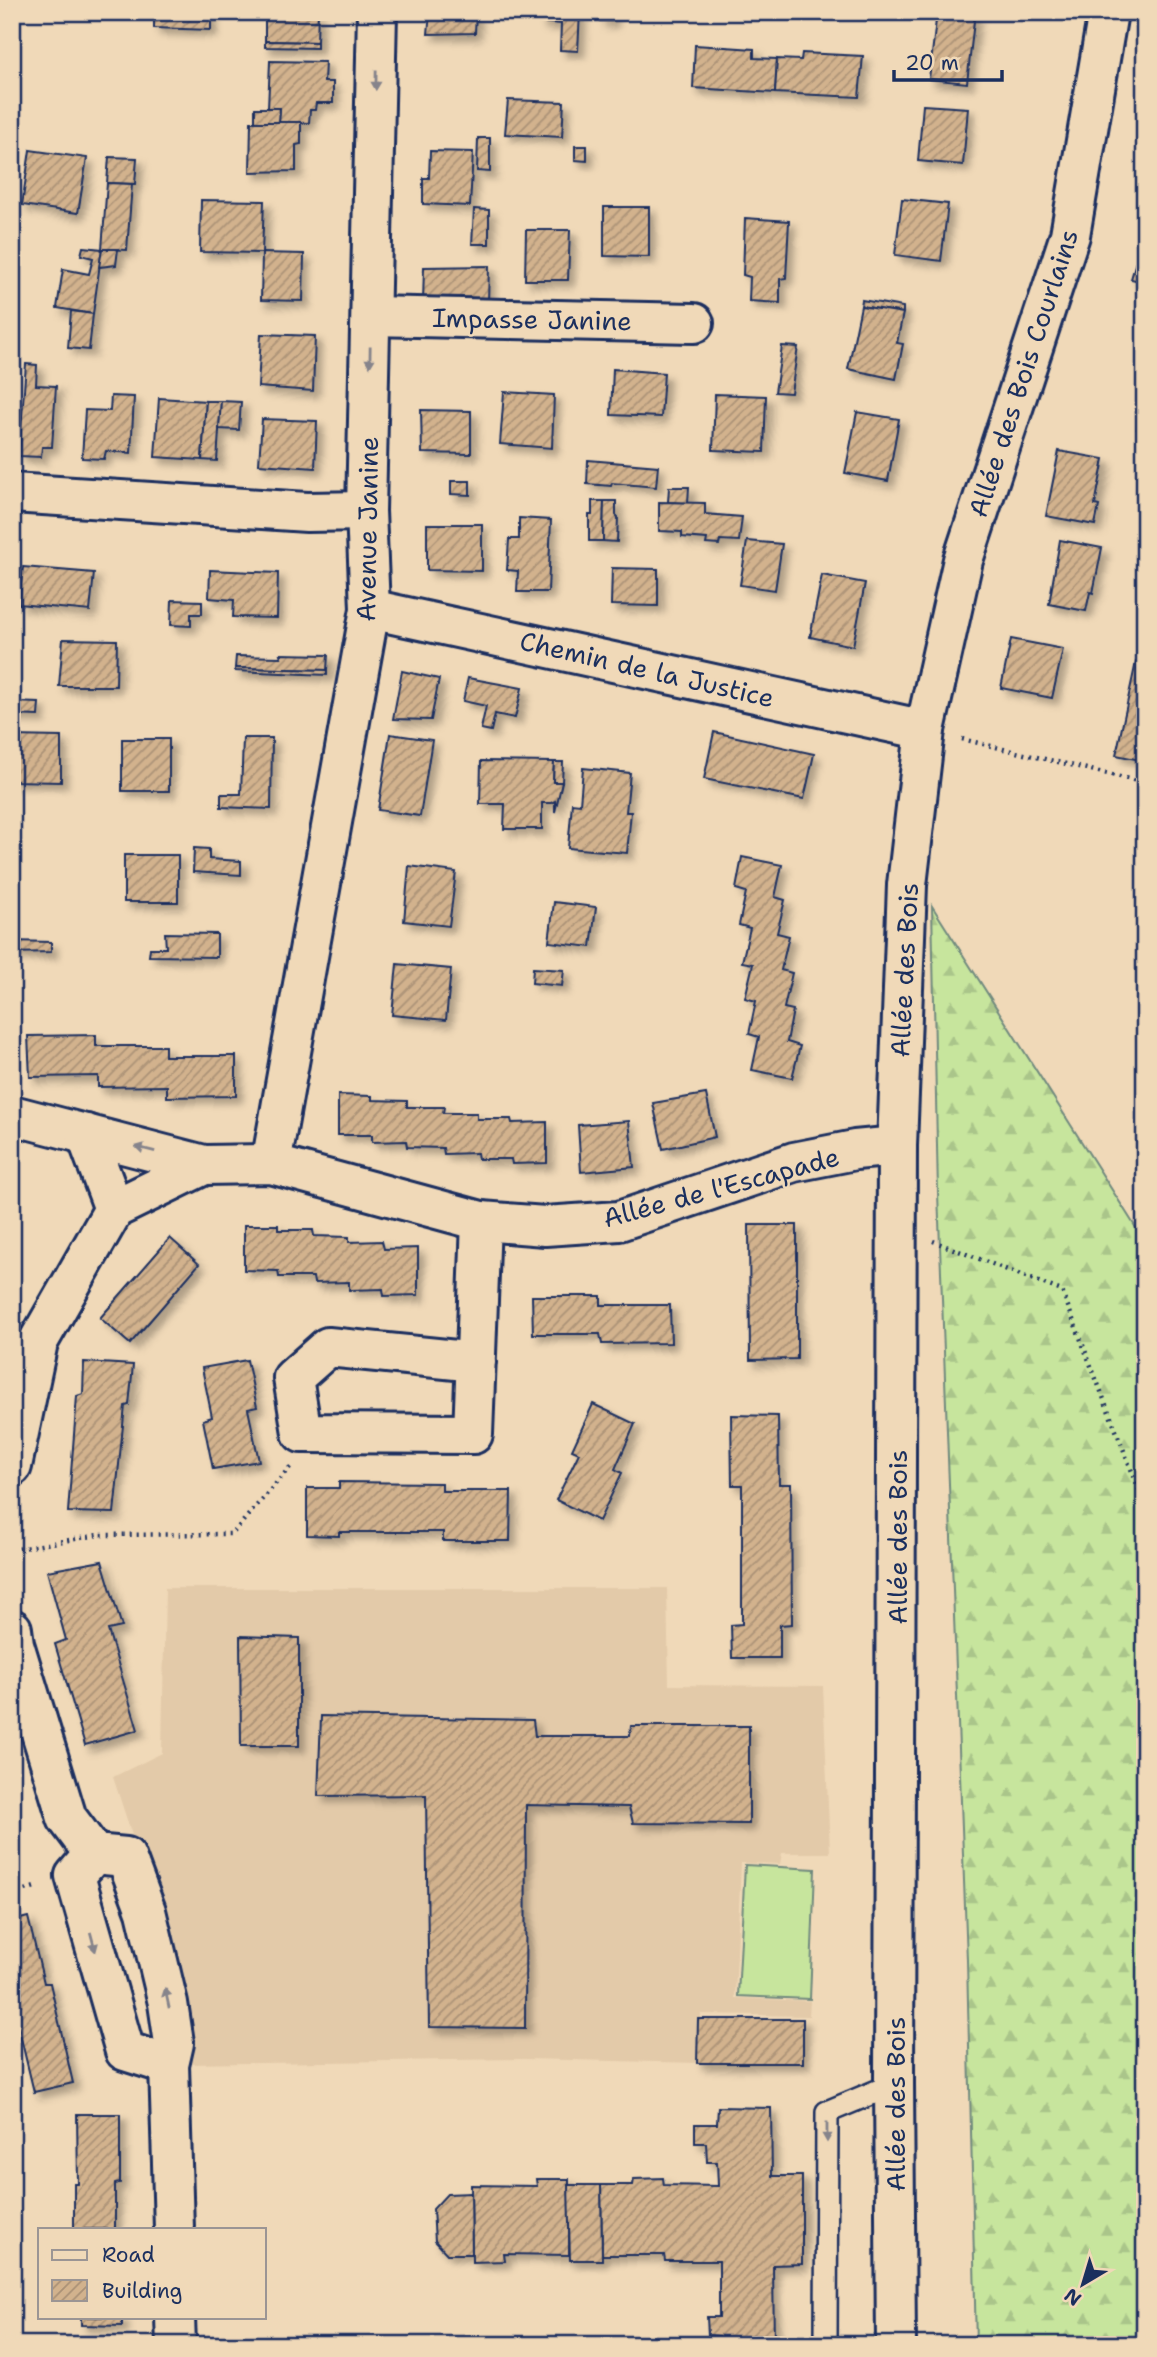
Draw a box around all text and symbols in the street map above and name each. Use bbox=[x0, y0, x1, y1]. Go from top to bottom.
scale bar bbox=[894, 38, 1003, 82]
text: 20 m bbox=[905, 49, 959, 77]
one-way arrow bbox=[370, 70, 382, 92]
street label: Allée des Bois Courlains bbox=[960, 225, 1086, 521]
street label: Impasse Janine bbox=[432, 300, 632, 338]
one-way arrow bbox=[365, 346, 376, 368]
street label: Avenue Janine bbox=[348, 436, 386, 622]
street label: Chemin de la Justice bbox=[516, 623, 778, 715]
street label: Allée des Bois bbox=[882, 882, 926, 1058]
street label: Allée de l'Escapade bbox=[599, 1139, 843, 1235]
one-way arrow bbox=[134, 1144, 155, 1154]
street label: Allée des Bois bbox=[880, 1450, 915, 1624]
one-way arrow bbox=[89, 1931, 99, 1952]
one-way arrow bbox=[161, 1987, 172, 2009]
street label: Allée des Bois bbox=[878, 2017, 913, 2191]
one-way arrow bbox=[821, 2121, 833, 2143]
legend bbox=[38, 2228, 266, 2318]
text: Road bbox=[102, 2241, 155, 2269]
north arrow bbox=[1048, 2248, 1118, 2318]
text: Building bbox=[102, 2277, 182, 2305]
text: N bbox=[1059, 2283, 1086, 2311]

